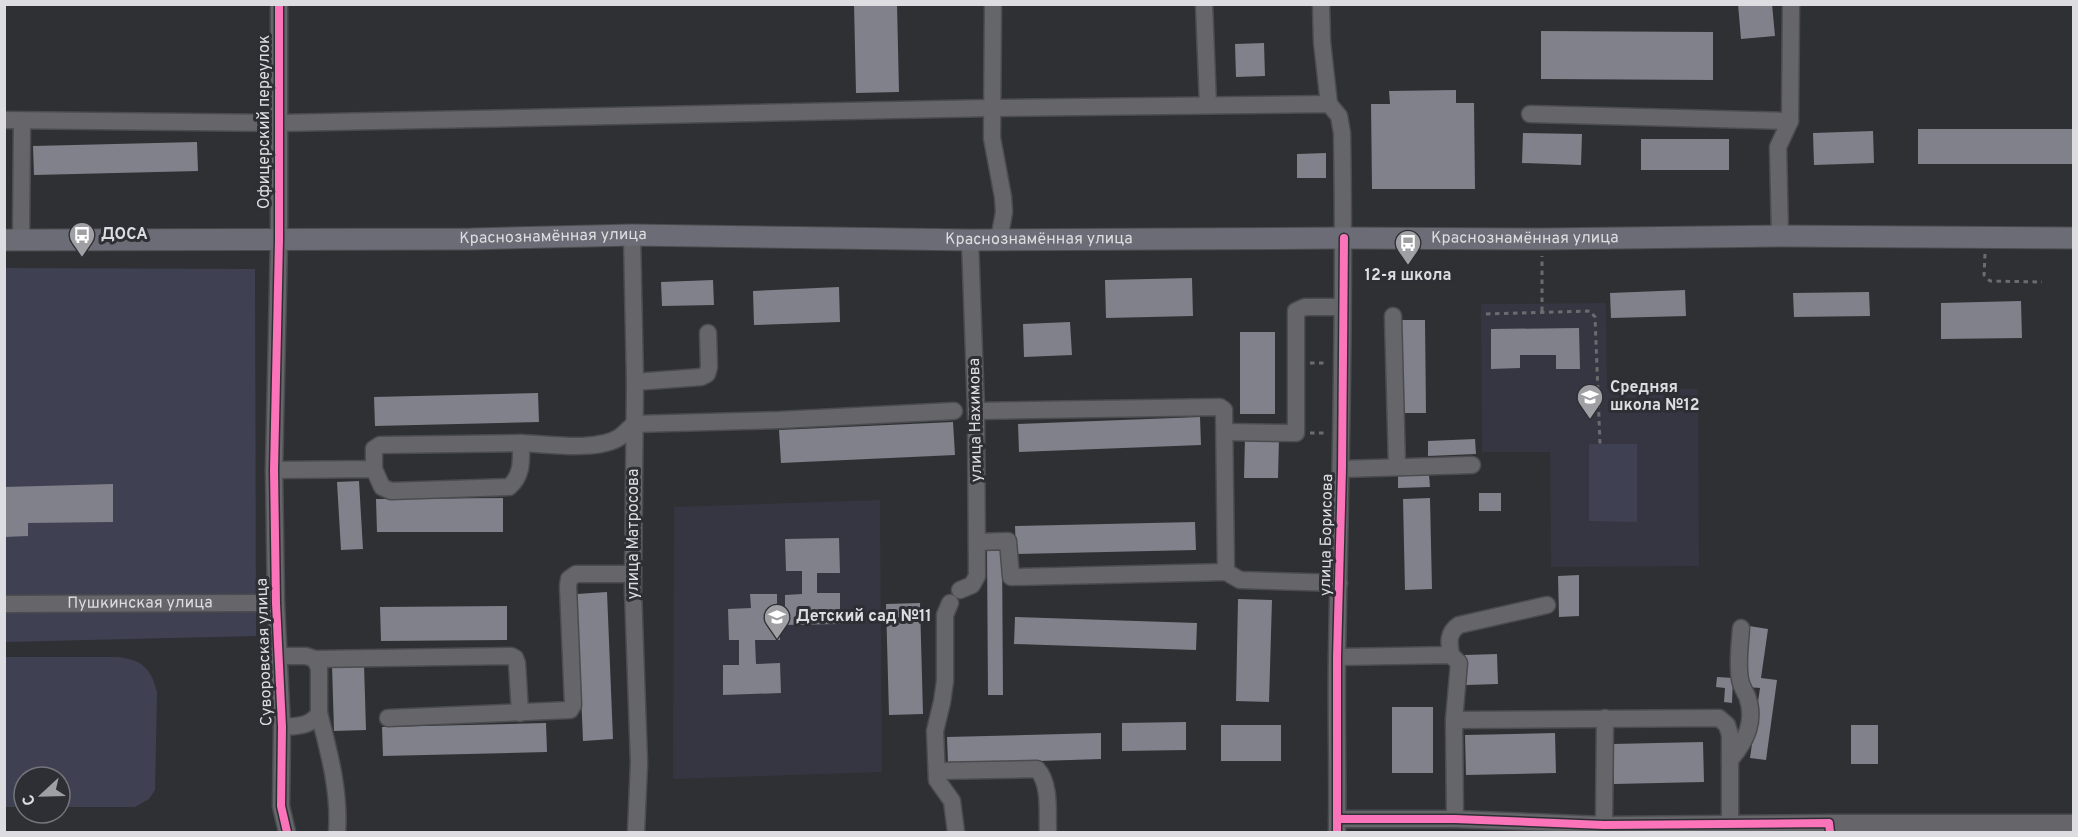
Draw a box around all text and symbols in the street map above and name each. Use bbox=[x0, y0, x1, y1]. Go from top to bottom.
street label: Офицерский переулок bbox=[255, 35, 275, 209]
bus stop icon: ДОСА bbox=[67, 220, 97, 258]
place label: ДОСА bbox=[101, 225, 148, 245]
street label: Краснознамённая улица bbox=[459, 225, 647, 249]
bus stop icon: 12-я школа bbox=[1393, 228, 1423, 266]
street label: Краснознамённая улица bbox=[1431, 228, 1619, 249]
street label: Краснознамённая улица bbox=[945, 229, 1133, 250]
place label: 12-я школа bbox=[1364, 266, 1452, 286]
street label: улица Нахимова bbox=[965, 358, 987, 482]
place label: Средняя школа №12 bbox=[1610, 378, 1700, 416]
school or university icon: Средняя школа №12 bbox=[1575, 382, 1605, 420]
street label: улица Матросова bbox=[624, 469, 644, 599]
street label: улица Борисова bbox=[1316, 474, 1338, 596]
street label: Суворовская улица bbox=[252, 578, 278, 726]
street label: Пушкинская улица bbox=[67, 593, 213, 614]
school or university icon: Детский сад №11 bbox=[762, 602, 792, 640]
place label: Детский сад №11 bbox=[796, 607, 932, 627]
north arrow bbox=[12, 765, 72, 825]
text: С bbox=[19, 791, 41, 808]

